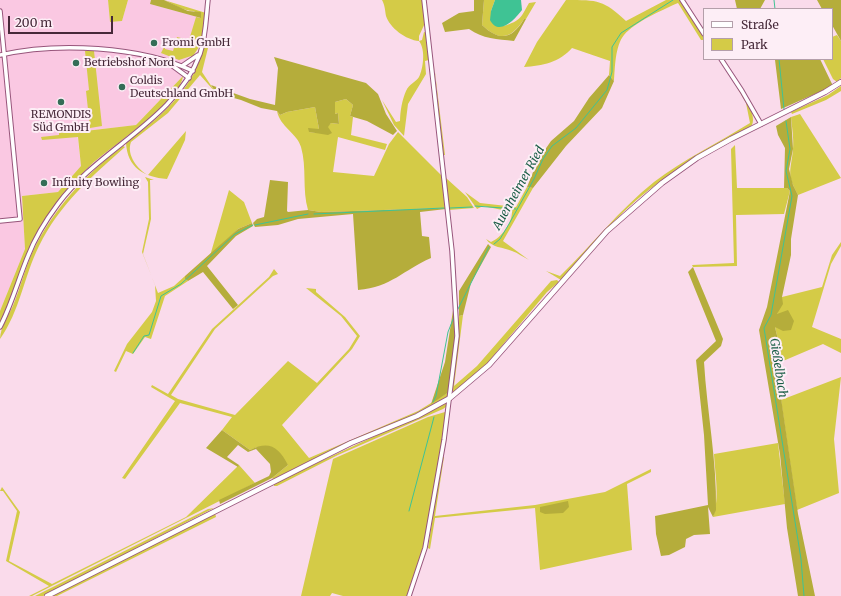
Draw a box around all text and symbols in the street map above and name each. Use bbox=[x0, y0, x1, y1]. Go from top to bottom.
scale bar bbox=[10, 8, 115, 34]
legend bbox=[703, 8, 833, 60]
text: 200 m bbox=[15, 15, 52, 30]
text: Straße bbox=[741, 17, 779, 32]
place label: Fromi GmbH bbox=[162, 36, 230, 50]
text: Park bbox=[741, 37, 768, 52]
marker: Fromi GmbH bbox=[149, 38, 159, 48]
place label: Betriebshof Nord bbox=[84, 56, 174, 70]
marker: Betriebshof Nord bbox=[71, 58, 81, 68]
place label: Coldis Deutschland GmbH bbox=[130, 74, 233, 100]
marker: Coldis Deutschland GmbH bbox=[117, 82, 127, 92]
marker: REMONDIS Süd GmbH bbox=[56, 97, 66, 107]
place label: REMONDIS Süd GmbH bbox=[31, 108, 91, 134]
water label: Auenheimer Ried bbox=[490, 144, 548, 232]
place label: Infinity Bowling bbox=[52, 176, 139, 190]
marker: Infinity Bowling bbox=[39, 178, 49, 188]
water label: Gießelbach bbox=[766, 337, 790, 399]

